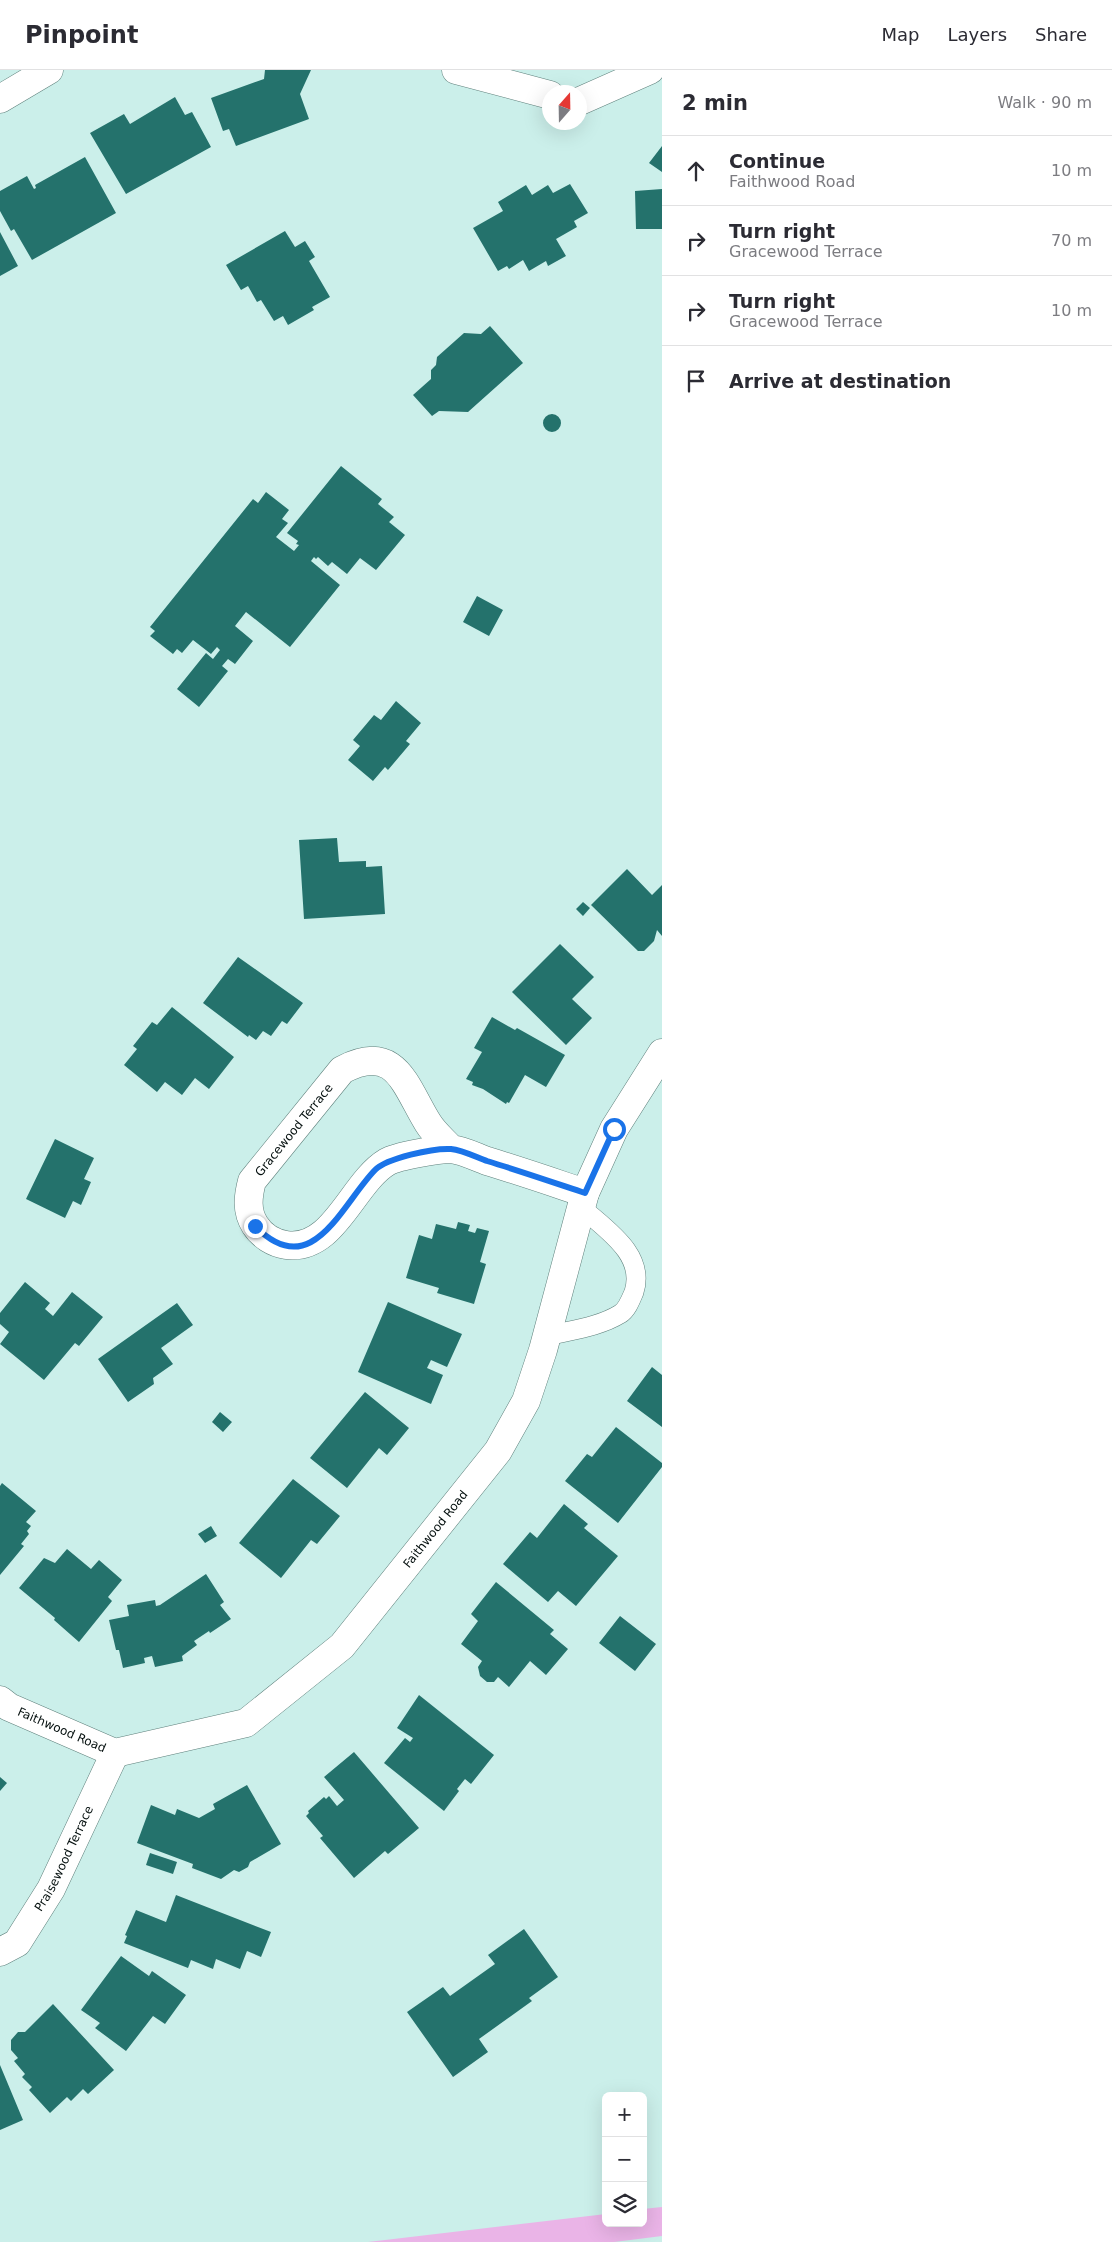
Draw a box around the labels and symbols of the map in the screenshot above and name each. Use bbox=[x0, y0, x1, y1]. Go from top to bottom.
north arrow bbox=[542, 85, 587, 130]
street label: Gracewood Terrace bbox=[252, 1081, 336, 1179]
route start bbox=[603, 1118, 626, 1141]
route end bbox=[244, 1215, 267, 1238]
street label: Faithwood Road bbox=[400, 1488, 471, 1571]
street label: Faithwood Road bbox=[15, 1705, 108, 1755]
street label: Praisewood Terrace bbox=[32, 1804, 96, 1914]

